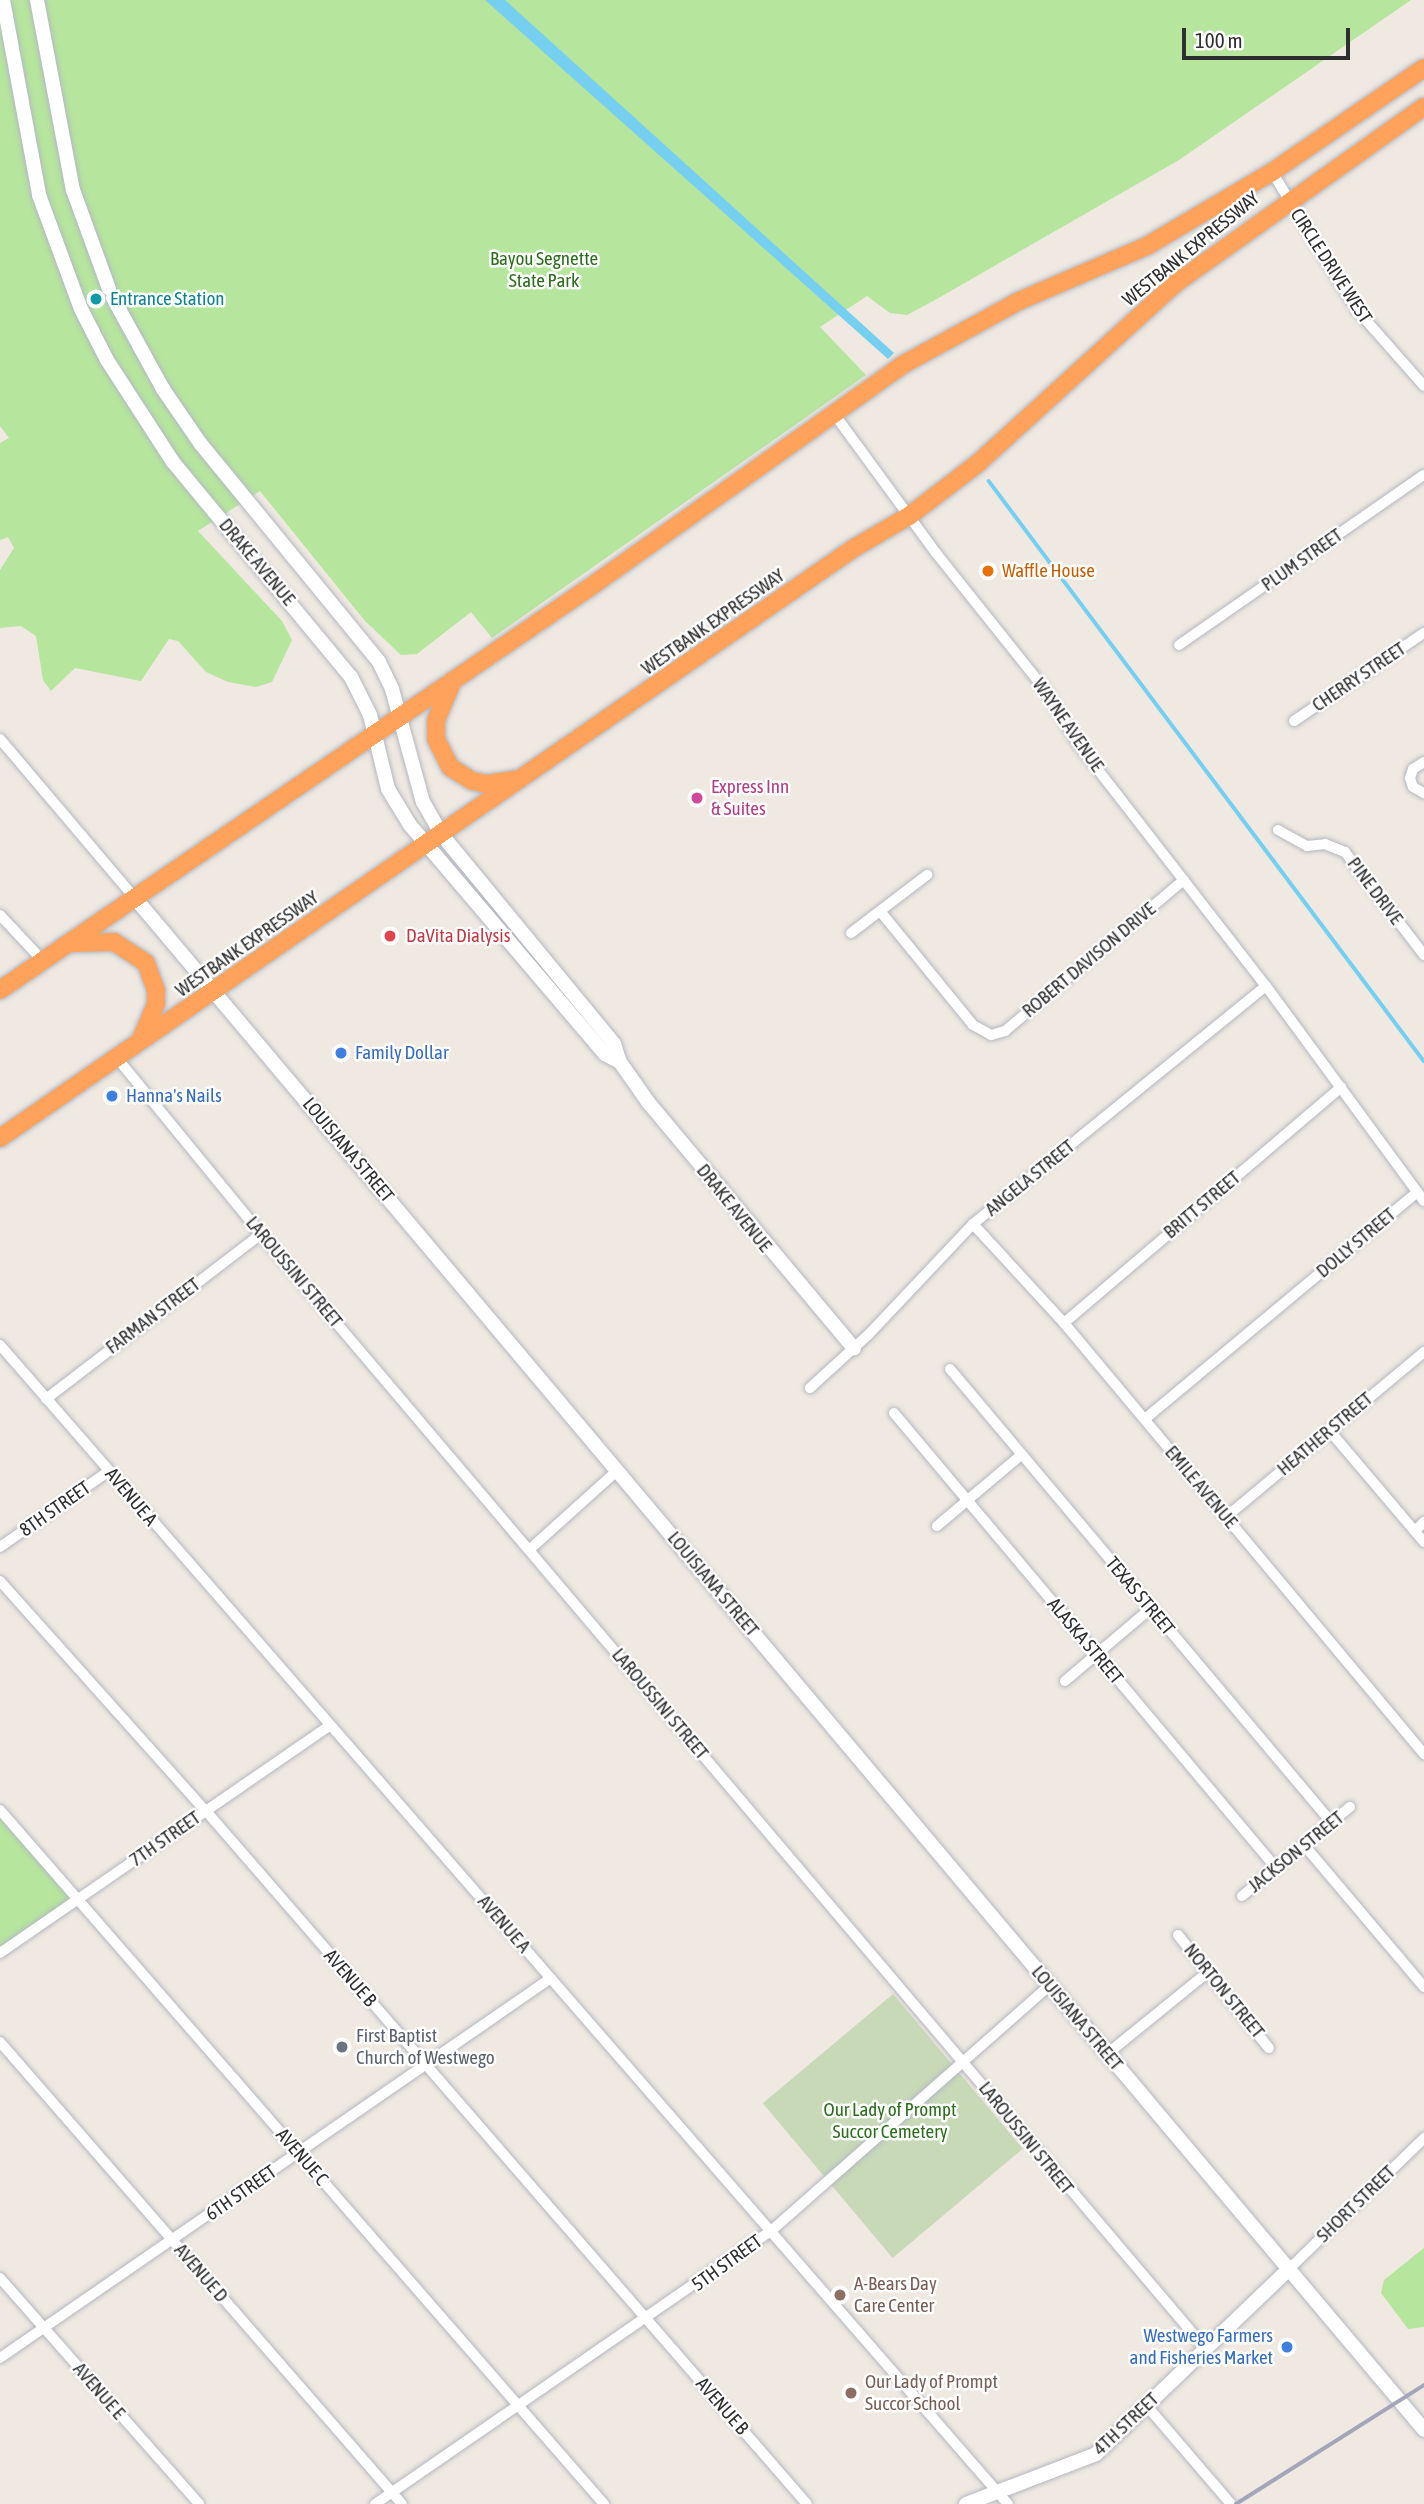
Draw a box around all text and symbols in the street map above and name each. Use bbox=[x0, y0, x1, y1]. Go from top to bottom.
scale bar bbox=[1186, 14, 1354, 58]
text: 100 m bbox=[1195, 28, 1243, 52]
street label: WESTBANK EXPRESSWAY bbox=[1118, 187, 1264, 311]
street label: CIRCLE DRIVE WEST bbox=[1285, 204, 1377, 328]
park label: Bayou Segnette State Park bbox=[490, 248, 598, 292]
place label: Entrance Station bbox=[110, 288, 225, 310]
marker: Entrance Station bbox=[88, 291, 104, 307]
street label: DRAKE AVENUE bbox=[214, 514, 300, 610]
street label: PLUM STREET bbox=[1257, 524, 1347, 596]
place label: Waffle House bbox=[1002, 560, 1095, 582]
marker: Waffle House bbox=[980, 563, 996, 579]
street label: WESTBANK EXPRESSWAY bbox=[637, 564, 789, 680]
street label: CHERRY STREET bbox=[1308, 637, 1410, 717]
street label: WAYNE AVENUE bbox=[1027, 674, 1109, 776]
place label: Express Inn & Suites bbox=[711, 776, 789, 820]
marker: Express Inn & Suites bbox=[689, 790, 705, 806]
street label: PINE DRIVE bbox=[1342, 853, 1408, 929]
street label: WESTBANK EXPRESSWAY bbox=[171, 886, 323, 1002]
street label: ROBERT DAVISON DRIVE bbox=[1018, 898, 1160, 1022]
place label: DaVita Dialysis bbox=[406, 925, 510, 947]
marker: DaVita Dialysis bbox=[380, 926, 400, 946]
place label: Family Dollar bbox=[355, 1042, 449, 1064]
marker: Family Dollar bbox=[333, 1045, 349, 1061]
place label: Hanna's Nails bbox=[126, 1085, 222, 1107]
marker: Hanna's Nails bbox=[104, 1088, 120, 1104]
street label: LOUISIANA STREET bbox=[298, 1093, 398, 1207]
street label: ANGELA STREET bbox=[981, 1135, 1079, 1221]
street label: DRAKE AVENUE bbox=[692, 1160, 776, 1256]
street label: BRITT STREET bbox=[1159, 1166, 1245, 1244]
street label: DOLLY STREET bbox=[1312, 1203, 1400, 1283]
street label: LAROUSSINI STREET bbox=[241, 1212, 347, 1332]
street label: FARMAN STREET bbox=[101, 1273, 205, 1359]
street label: HEATHER STREET bbox=[1273, 1387, 1377, 1481]
street label: EMILE AVENUE bbox=[1160, 1441, 1242, 1533]
street label: AVENUE A bbox=[100, 1463, 162, 1531]
street label: 8TH STREET bbox=[15, 1476, 95, 1542]
street label: LOUISIANA STREET bbox=[663, 1527, 763, 1641]
street label: TEXAS STREET bbox=[1101, 1552, 1179, 1640]
street label: ALASKA STREET bbox=[1042, 1593, 1128, 1689]
street label: LAROUSSINI STREET bbox=[607, 1644, 713, 1764]
street label: 7TH STREET bbox=[125, 1806, 205, 1872]
street label: JACKSON STREET bbox=[1244, 1806, 1348, 1898]
street label: AVENUE A bbox=[473, 1891, 535, 1957]
street label: NORTON STREET bbox=[1179, 1939, 1269, 2043]
street label: AVENUE B bbox=[319, 1945, 381, 2011]
street label: LOUISIANA STREET bbox=[1027, 1961, 1127, 2075]
place label: First Baptist Church of Westwego bbox=[356, 2025, 495, 2069]
marker: First Baptist Church of Westwego bbox=[334, 2039, 350, 2055]
street label: LAROUSSINI STREET bbox=[974, 2077, 1078, 2199]
park label: Our Lady of Prompt Succor Cemetery bbox=[824, 2099, 956, 2143]
street label: AVENUE C bbox=[271, 2124, 333, 2190]
street label: 6TH STREET bbox=[201, 2160, 281, 2226]
street label: SHORT STREET bbox=[1312, 2161, 1400, 2247]
street label: 5TH STREET bbox=[687, 2230, 767, 2296]
street label: AVENUE D bbox=[169, 2239, 233, 2307]
place label: A-Bears Day Care Center bbox=[854, 2273, 937, 2317]
marker: A-Bears Day Care Center bbox=[832, 2287, 848, 2303]
place label: Westwego Farmers and Fisheries Market bbox=[1130, 2325, 1273, 2369]
marker: Westwego Farmers and Fisheries Market bbox=[1279, 2339, 1295, 2355]
street label: AVENUE E bbox=[68, 2358, 130, 2424]
place label: Our Lady of Prompt Succor School bbox=[865, 2371, 998, 2415]
street label: AVENUE B bbox=[691, 2373, 753, 2439]
marker: Our Lady of Prompt Succor School bbox=[843, 2385, 859, 2401]
street label: 4TH STREET bbox=[1089, 2388, 1163, 2460]

